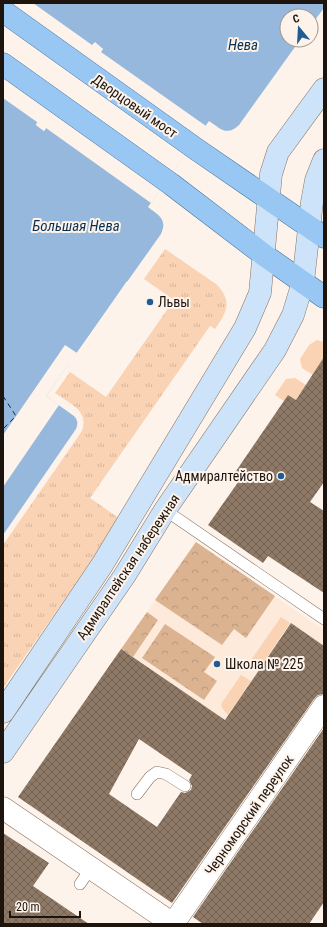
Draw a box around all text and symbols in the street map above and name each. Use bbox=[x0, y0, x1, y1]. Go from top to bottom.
north arrow bbox=[279, 8, 319, 48]
text: С bbox=[291, 12, 301, 26]
water label: Нева bbox=[228, 36, 258, 54]
street label: Дворцовый мост bbox=[89, 71, 181, 141]
water label: Большая Нева bbox=[32, 217, 120, 235]
place label: Львы bbox=[158, 294, 190, 310]
marker: Львы bbox=[145, 297, 155, 307]
place label: Адмиралтейство bbox=[175, 468, 273, 484]
marker: Адмиралтейство bbox=[276, 471, 286, 481]
street label: Адмиралтейская набережная bbox=[73, 491, 183, 643]
place label: Школа № 225 bbox=[225, 656, 303, 672]
marker: Школа № 225 bbox=[212, 659, 222, 669]
street label: Черноморский переулок bbox=[201, 752, 297, 878]
scale bar bbox=[10, 893, 80, 919]
text: 20 m bbox=[16, 900, 40, 914]

